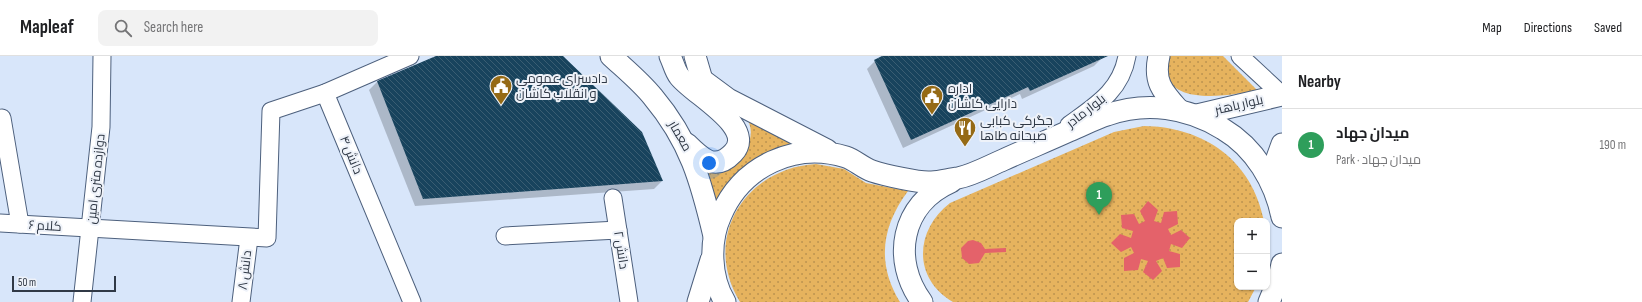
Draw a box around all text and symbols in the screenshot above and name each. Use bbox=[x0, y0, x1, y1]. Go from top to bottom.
search box bbox=[98, 10, 378, 46]
text: Mapleaf bbox=[20, 16, 74, 39]
icon: search bbox=[112, 17, 134, 39]
text: Search here bbox=[144, 18, 203, 37]
text: Map bbox=[1482, 19, 1502, 36]
text: Directions bbox=[1524, 19, 1572, 36]
text: Saved bbox=[1594, 19, 1622, 36]
place label: دادسرای عمومی و انقلاب کاشان bbox=[516, 71, 608, 102]
text: Nearby bbox=[1298, 72, 1341, 92]
public building icon: دادسرای عمومی و انقلاب کاشان bbox=[488, 73, 514, 106]
place label: اداره دارایی کاشان bbox=[948, 81, 1017, 112]
public building icon: اداره دارایی کاشان bbox=[919, 83, 945, 116]
street label: بلوار مادر bbox=[1062, 91, 1109, 132]
street label: بلوار باهنر bbox=[1212, 92, 1265, 119]
place label: جگرکی کبابی صبحانه طاها bbox=[980, 113, 1053, 144]
restaurant icon: جگرکی کبابی صبحانه طاها bbox=[952, 115, 978, 148]
street label: معمار bbox=[664, 117, 695, 154]
text: میدان جهاد bbox=[1336, 124, 1409, 143]
street label: دوازده متری امین bbox=[83, 133, 109, 225]
street label: دانش ۴ bbox=[336, 133, 366, 177]
text: 1 bbox=[1308, 137, 1314, 153]
text: 190 m bbox=[1599, 137, 1626, 153]
text: Park · میدان جهاد bbox=[1336, 152, 1421, 168]
your location bbox=[699, 153, 719, 173]
pin: 1 bbox=[1086, 182, 1112, 215]
street label: کلام ۶ bbox=[28, 217, 62, 236]
map controls bbox=[1234, 218, 1270, 290]
button: + bbox=[1234, 218, 1270, 254]
street label: دانش ۲ bbox=[610, 230, 632, 270]
street label: دانش ۸ bbox=[235, 249, 255, 291]
button: − bbox=[1234, 254, 1270, 290]
scale bar bbox=[12, 274, 116, 293]
text: 50 m bbox=[18, 276, 36, 289]

